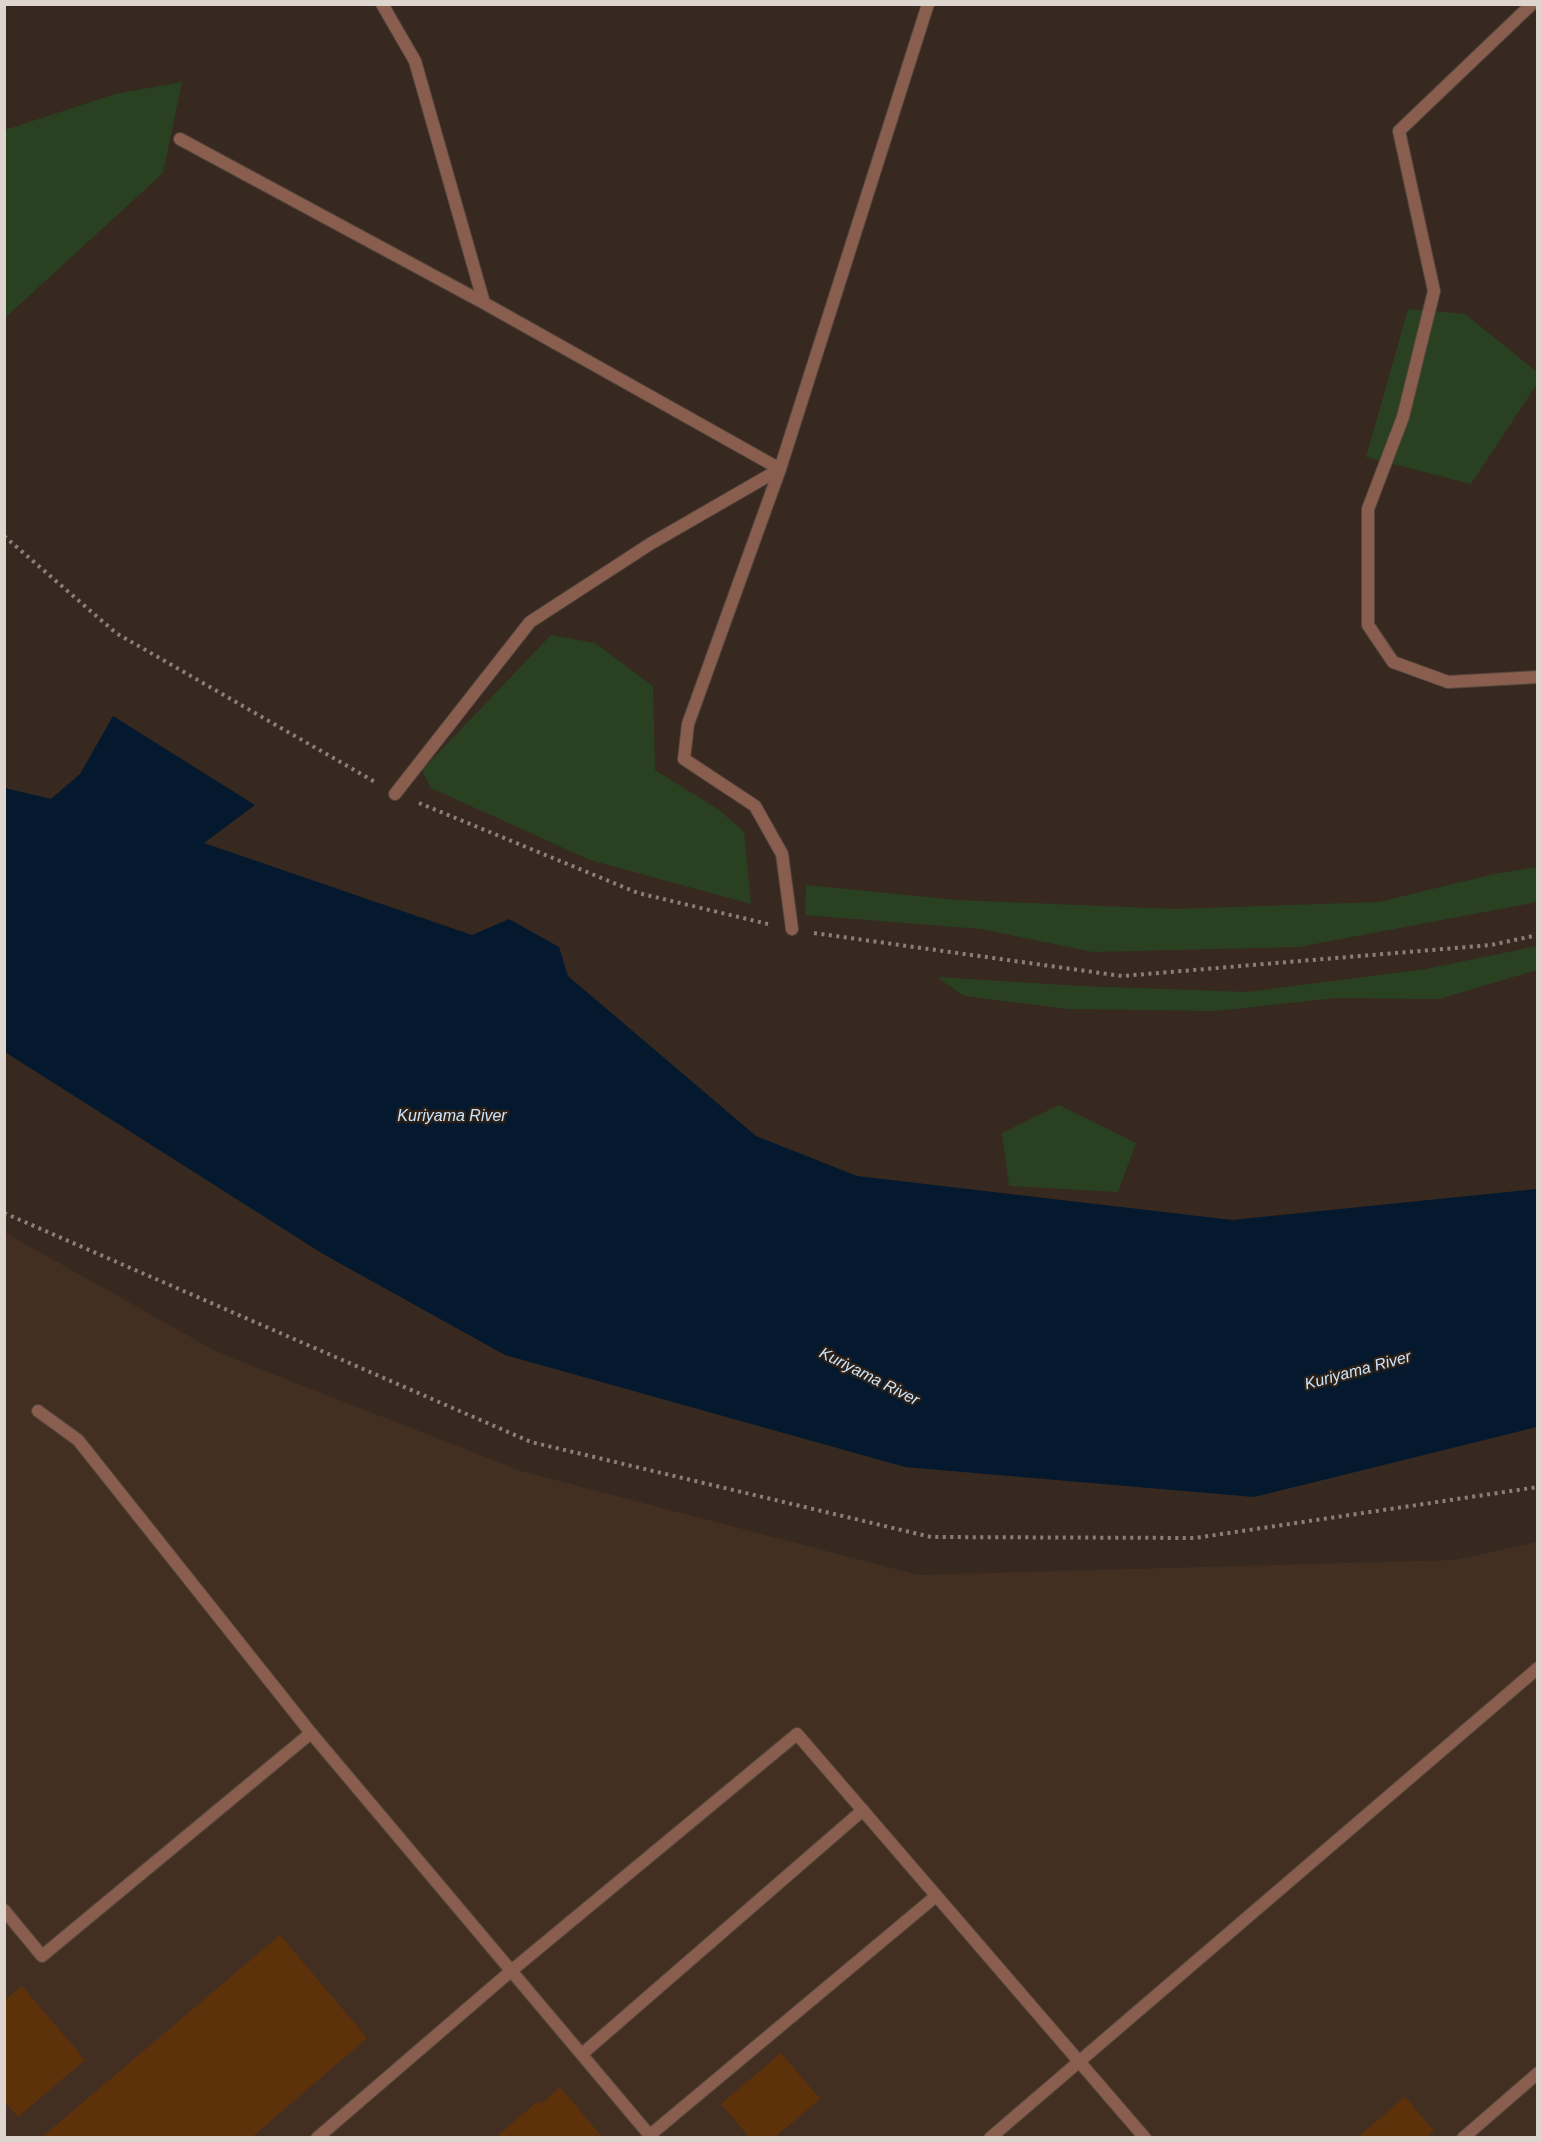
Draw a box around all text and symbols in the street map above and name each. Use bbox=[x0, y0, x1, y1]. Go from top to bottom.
water label: Kuriyama River bbox=[397, 1107, 507, 1127]
water label: Kuriyama River bbox=[816, 1344, 922, 1410]
water label: Kuriyama River bbox=[1303, 1348, 1413, 1394]

